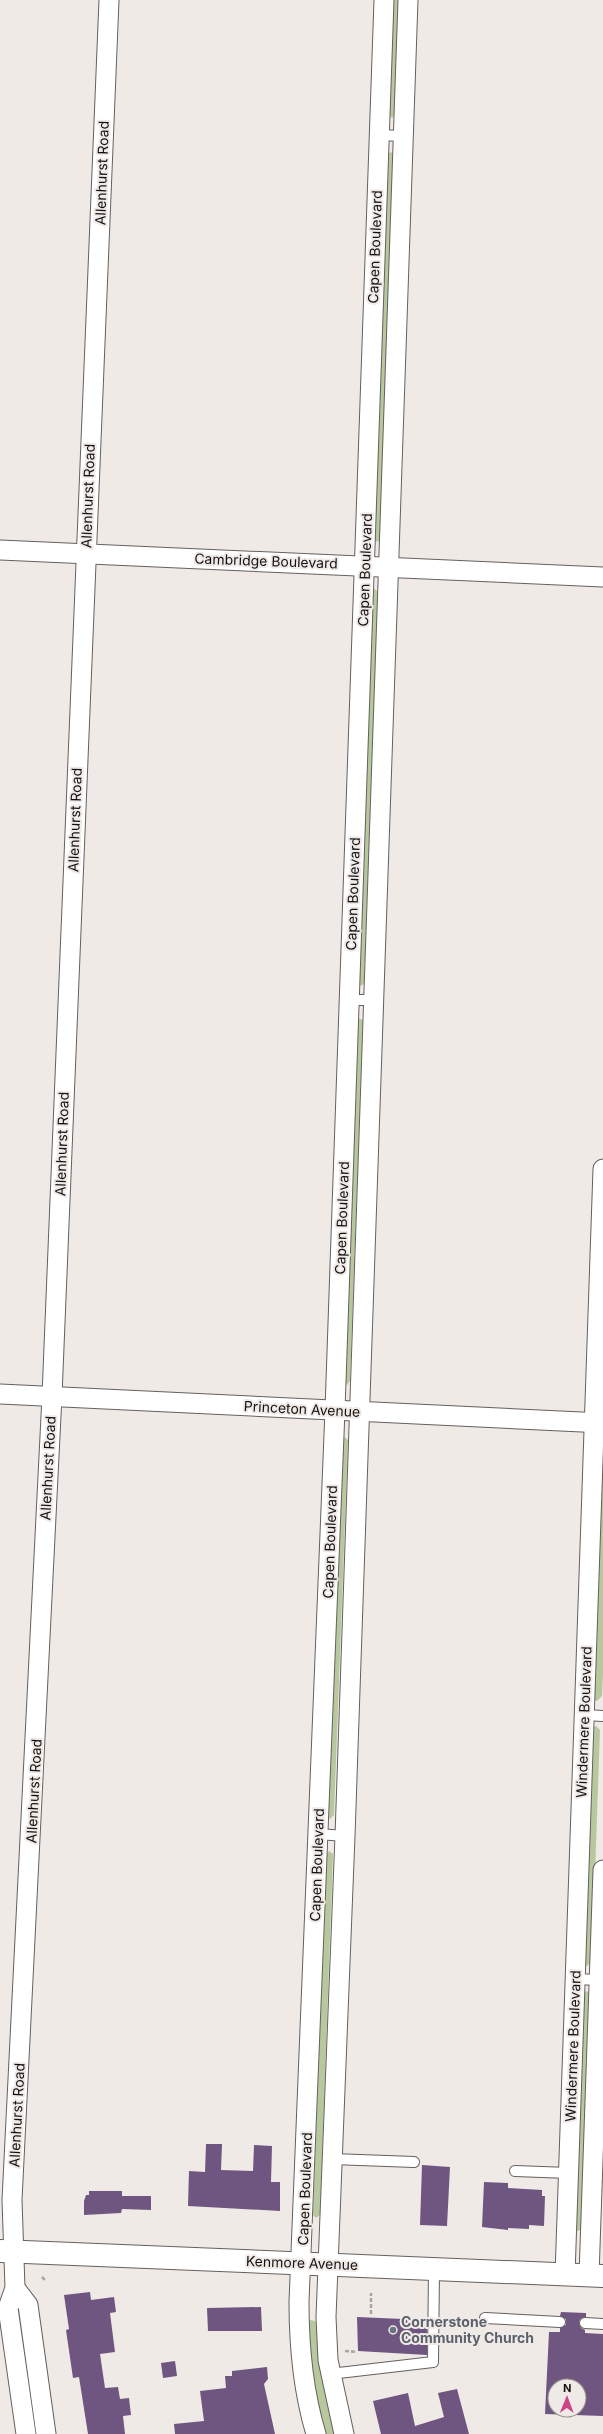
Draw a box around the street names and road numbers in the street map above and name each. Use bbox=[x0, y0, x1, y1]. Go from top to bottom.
street label: Allenhurst Road bbox=[91, 121, 112, 225]
street label: Capen Boulevard bbox=[364, 190, 385, 304]
street label: Allenhurst Road bbox=[77, 444, 98, 548]
street label: Capen Boulevard bbox=[354, 513, 375, 627]
street label: Cambridge Boulevard bbox=[194, 550, 338, 571]
street label: Allenhurst Road bbox=[64, 768, 85, 872]
street label: Capen Boulevard bbox=[342, 837, 363, 951]
street label: Allenhurst Road bbox=[51, 1092, 72, 1196]
street label: Capen Boulevard bbox=[331, 1161, 352, 1275]
street label: Princeton Avenue bbox=[243, 1397, 361, 1420]
street label: Allenhurst Road bbox=[36, 1415, 59, 1521]
street label: Capen Boulevard bbox=[319, 1485, 340, 1599]
street label: Windermere Boulevard bbox=[572, 1646, 595, 1798]
street label: Allenhurst Road bbox=[22, 1738, 45, 1844]
street label: Capen Boulevard bbox=[306, 1808, 327, 1922]
street label: Windermere Boulevard bbox=[561, 1970, 584, 2122]
street label: Allenhurst Road bbox=[5, 2062, 28, 2168]
street label: Capen Boulevard bbox=[294, 2132, 315, 2246]
street label: Kenmore Avenue bbox=[246, 2252, 358, 2273]

